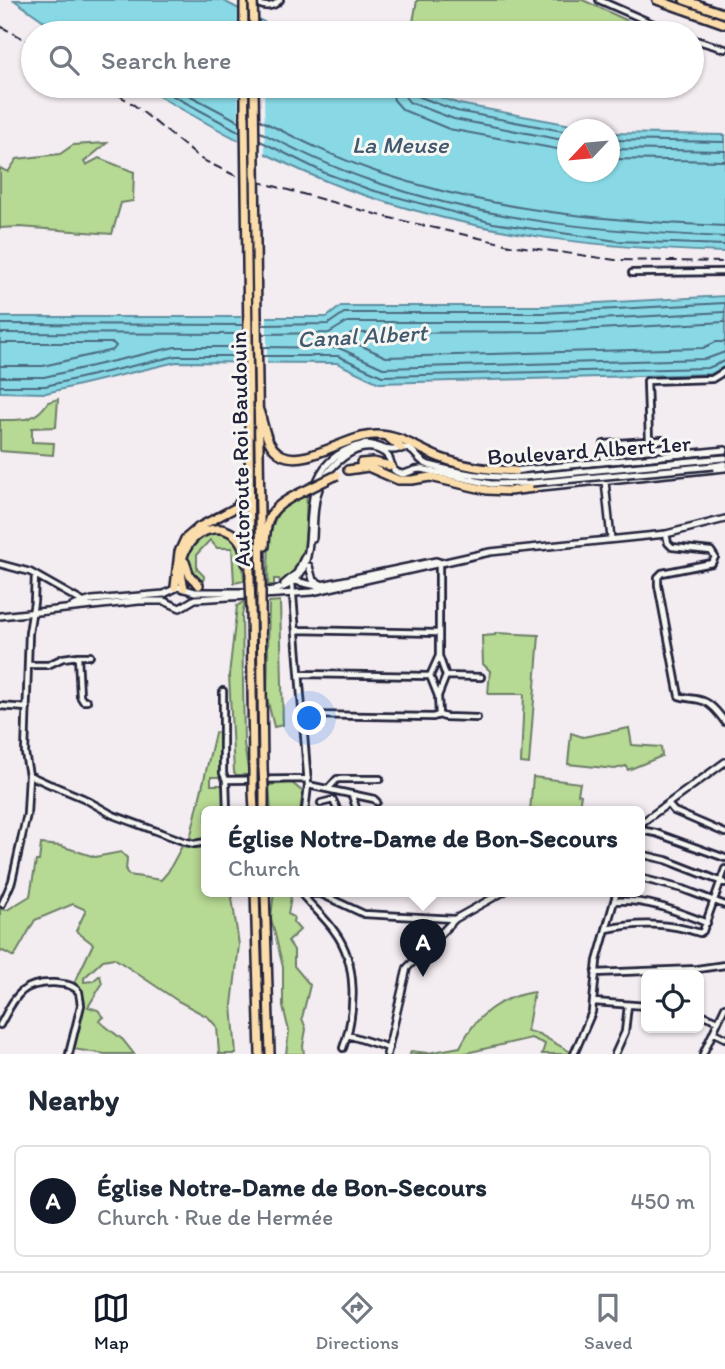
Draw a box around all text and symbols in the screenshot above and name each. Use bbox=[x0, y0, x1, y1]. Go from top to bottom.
search box bbox=[21, 21, 704, 98]
icon: search bbox=[45, 41, 83, 79]
text: Search here bbox=[101, 44, 231, 76]
north arrow bbox=[557, 119, 620, 182]
water label: La Meuse bbox=[352, 130, 450, 159]
water label: Canal Albert bbox=[296, 318, 429, 353]
street label: Autoroute Roi Baudouin bbox=[224, 331, 256, 567]
street label: Boulevard Albert 1er bbox=[486, 429, 692, 471]
your location bbox=[292, 701, 326, 735]
popup bbox=[201, 806, 645, 897]
text: Église Notre-Dame de Bon-Secours bbox=[228, 822, 618, 854]
text: Church bbox=[228, 854, 300, 882]
pin: A bbox=[400, 919, 446, 977]
map controls bbox=[641, 970, 704, 1033]
button: locate bbox=[641, 970, 704, 1033]
text: Nearby bbox=[28, 1081, 119, 1118]
text: Église Notre-Dame de Bon-Secours bbox=[97, 1171, 487, 1203]
text: A bbox=[46, 1187, 60, 1215]
text: 450 m bbox=[630, 1187, 695, 1215]
text: Church · Rue de Hermée bbox=[97, 1203, 333, 1231]
tab: Map bbox=[92, 1289, 130, 1354]
tab: Directions bbox=[315, 1289, 399, 1354]
tab: Saved bbox=[584, 1289, 632, 1354]

